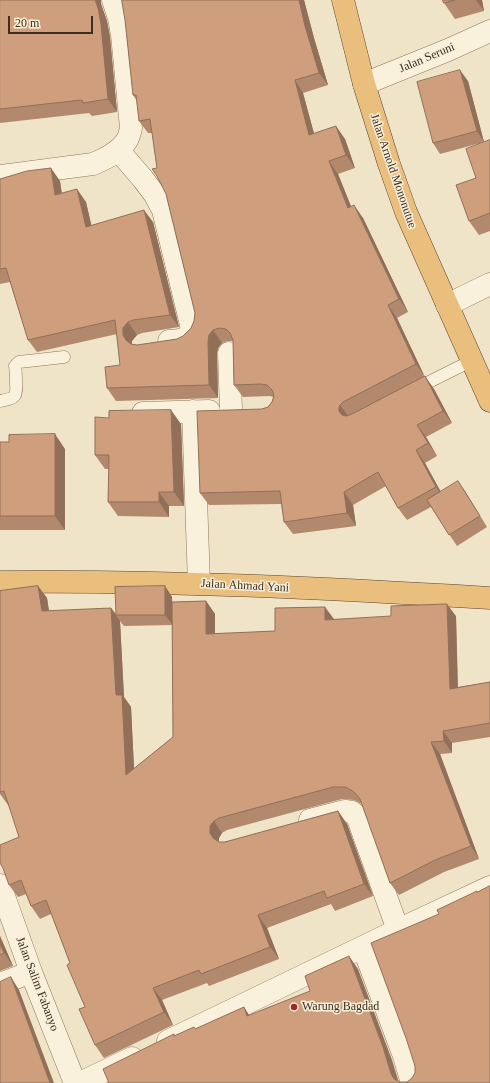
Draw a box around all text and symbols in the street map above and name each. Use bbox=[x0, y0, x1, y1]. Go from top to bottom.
scale bar bbox=[10, 8, 95, 34]
text: 20 m bbox=[15, 16, 39, 30]
street label: Jalan Seruni bbox=[397, 40, 457, 76]
street label: Jalan Arnold Mononutue bbox=[367, 112, 419, 230]
street label: Jalan Ahmad Yani bbox=[201, 577, 289, 595]
street label: Jalan Salim Fabanyo bbox=[12, 935, 62, 1033]
place label: Warung Bagdad bbox=[302, 1000, 379, 1014]
marker: Warung Bagdad bbox=[289, 1002, 299, 1012]

